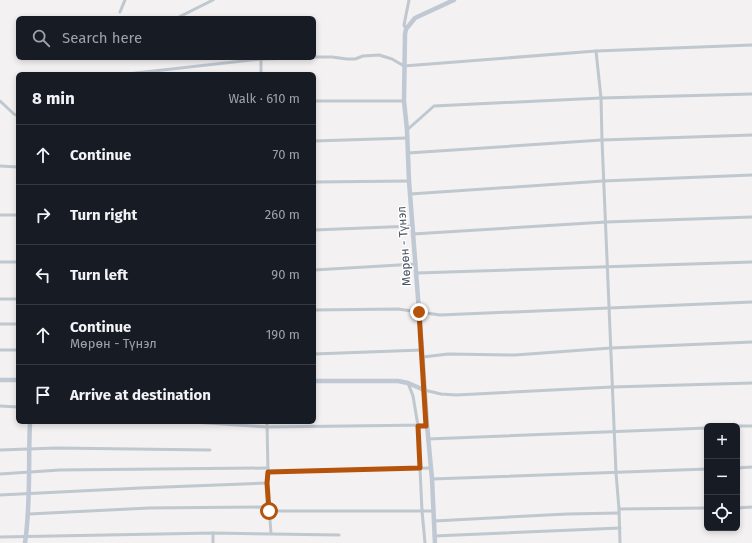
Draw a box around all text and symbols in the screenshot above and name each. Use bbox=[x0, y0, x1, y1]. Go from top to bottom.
search box bbox=[16, 16, 316, 60]
icon: search bbox=[30, 27, 52, 49]
text: Search here bbox=[62, 29, 142, 47]
text: 8 min bbox=[32, 88, 75, 109]
text: Walk · 610 m bbox=[228, 91, 300, 106]
icon: ahead bbox=[32, 144, 54, 166]
text: Continue bbox=[70, 146, 131, 164]
text: 70 m bbox=[273, 147, 300, 162]
icon: right bbox=[32, 204, 54, 226]
text: Turn right bbox=[70, 206, 137, 224]
street label: Мөрөн - Түнэл bbox=[394, 206, 414, 286]
text: 260 m bbox=[265, 207, 300, 222]
icon: left bbox=[32, 264, 54, 286]
text: Turn left bbox=[70, 266, 128, 284]
text: 90 m bbox=[271, 267, 300, 282]
route end bbox=[410, 303, 428, 321]
text: Continue bbox=[70, 318, 131, 336]
icon: ahead bbox=[32, 324, 54, 346]
text: 190 m bbox=[266, 327, 300, 342]
text: Мөрөн - Түнэл bbox=[70, 336, 157, 351]
icon: arrive bbox=[32, 384, 54, 406]
text: Arrive at destination bbox=[70, 386, 211, 404]
map controls bbox=[704, 423, 740, 531]
button: + bbox=[704, 423, 740, 459]
button: − bbox=[704, 459, 740, 495]
button: locate bbox=[704, 495, 740, 531]
route start bbox=[260, 502, 278, 520]

